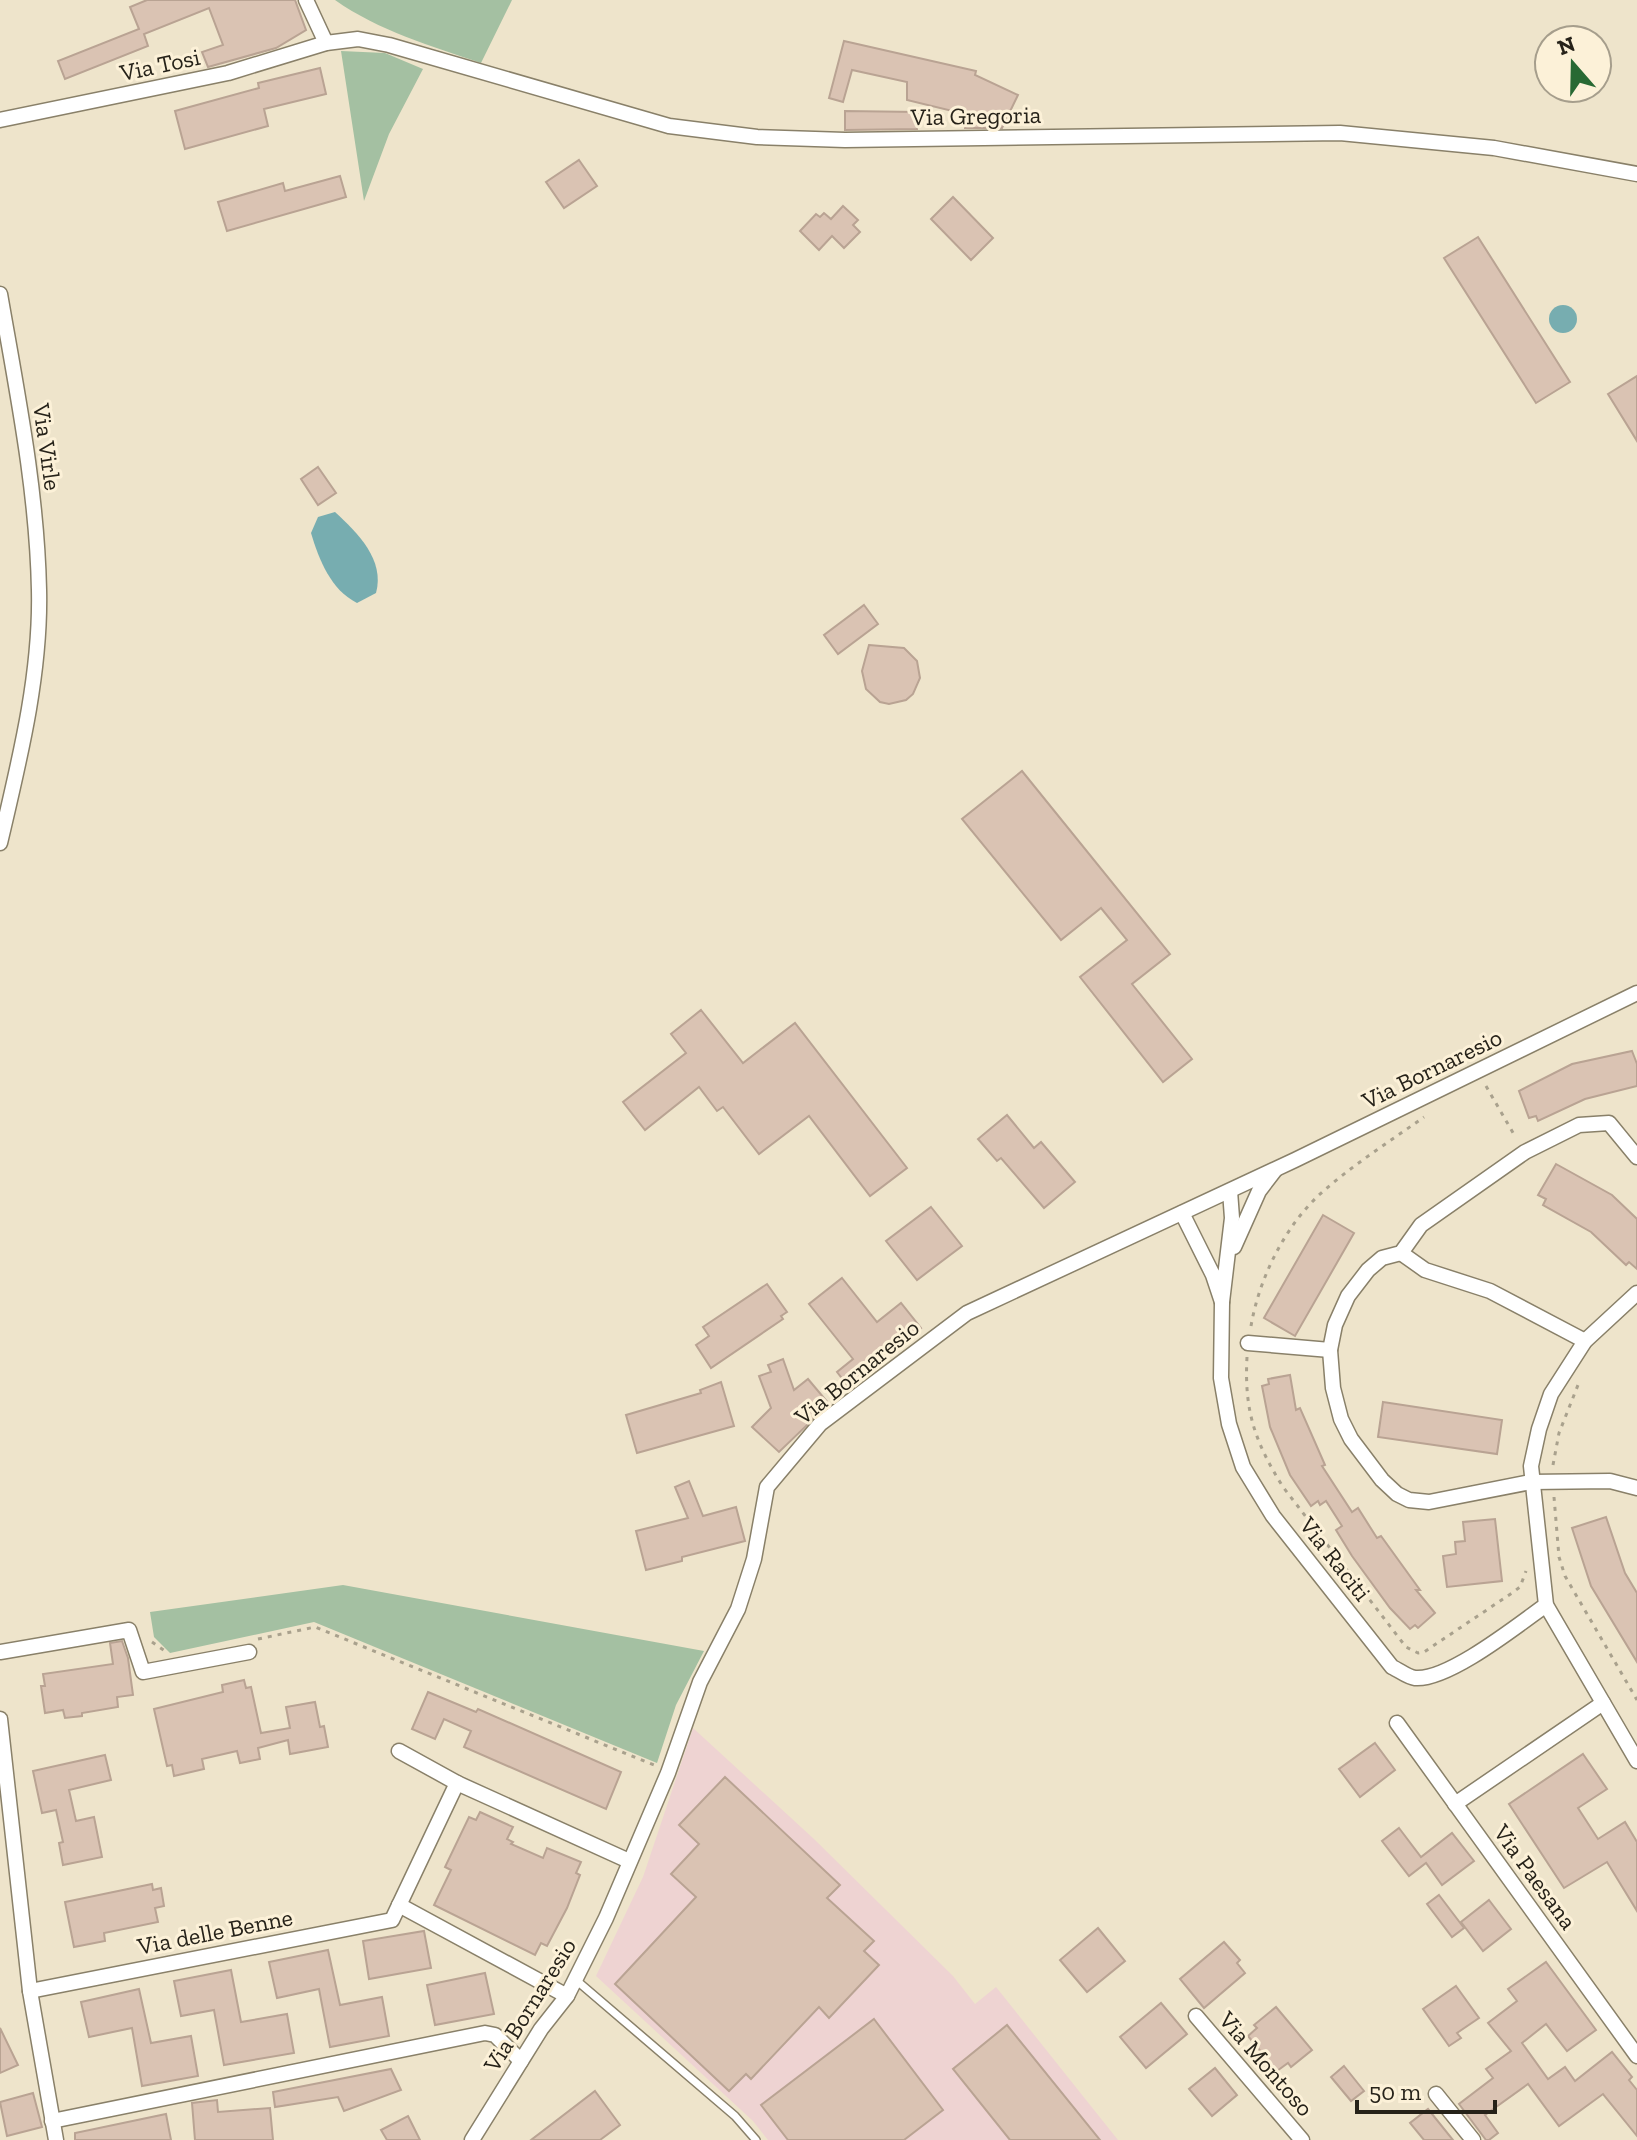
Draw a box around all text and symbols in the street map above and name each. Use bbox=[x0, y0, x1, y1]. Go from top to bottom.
north arrow bbox=[1533, 24, 1613, 104]
text: N bbox=[1554, 30, 1579, 61]
street label: Via Tosi bbox=[116, 42, 203, 87]
street label: Via Gregoria bbox=[909, 100, 1042, 131]
street label: Via Virle bbox=[27, 401, 68, 492]
street label: Via Bornaresio bbox=[1356, 1022, 1506, 1115]
street label: Via Bornaresio bbox=[788, 1313, 925, 1431]
street label: Via Raciti bbox=[1293, 1510, 1377, 1607]
street label: Via Paesana bbox=[1487, 1818, 1583, 1935]
street label: Via delle Benne bbox=[134, 1902, 295, 1961]
street label: Via Bornaresio bbox=[476, 1933, 582, 2078]
street label: Via Montoso bbox=[1212, 2005, 1320, 2122]
scale bar bbox=[1357, 2064, 1495, 2114]
text: 50 m bbox=[1369, 2077, 1422, 2106]

